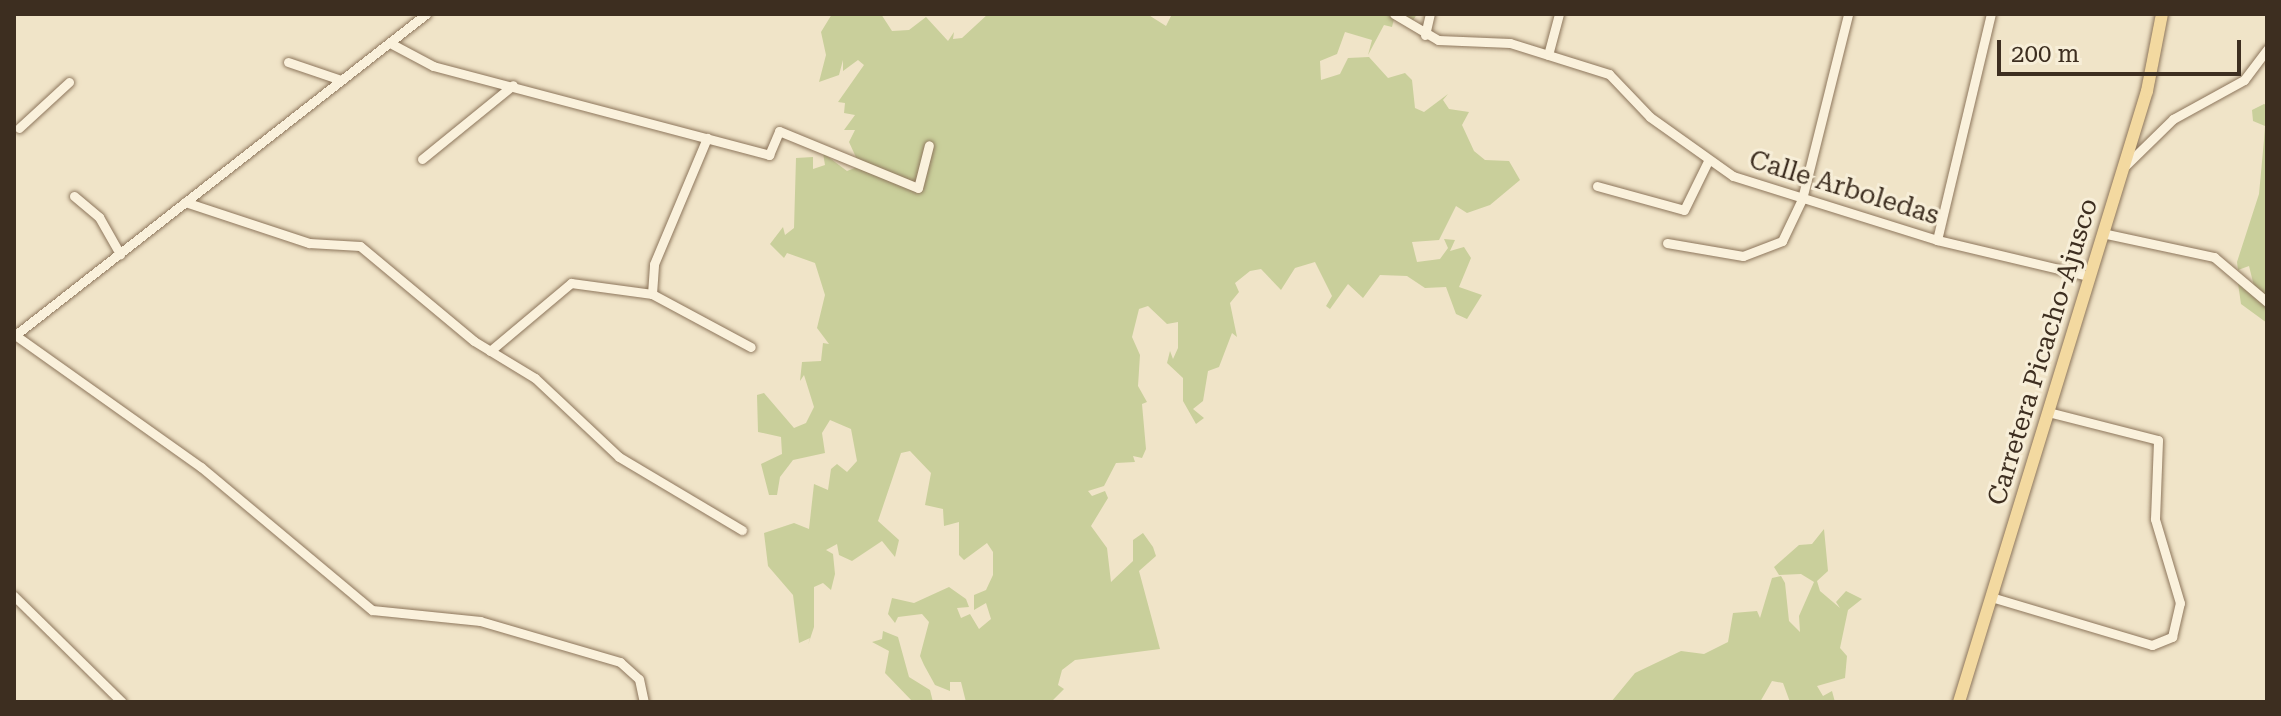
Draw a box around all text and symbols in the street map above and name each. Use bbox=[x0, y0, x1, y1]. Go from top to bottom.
scale bar bbox=[2001, 24, 2245, 74]
text: 200 m bbox=[2011, 40, 2079, 68]
street label: Calle Arboledas bbox=[1745, 144, 1943, 232]
street label: Carretera Picacho-Ajusco bbox=[1981, 195, 2105, 509]

